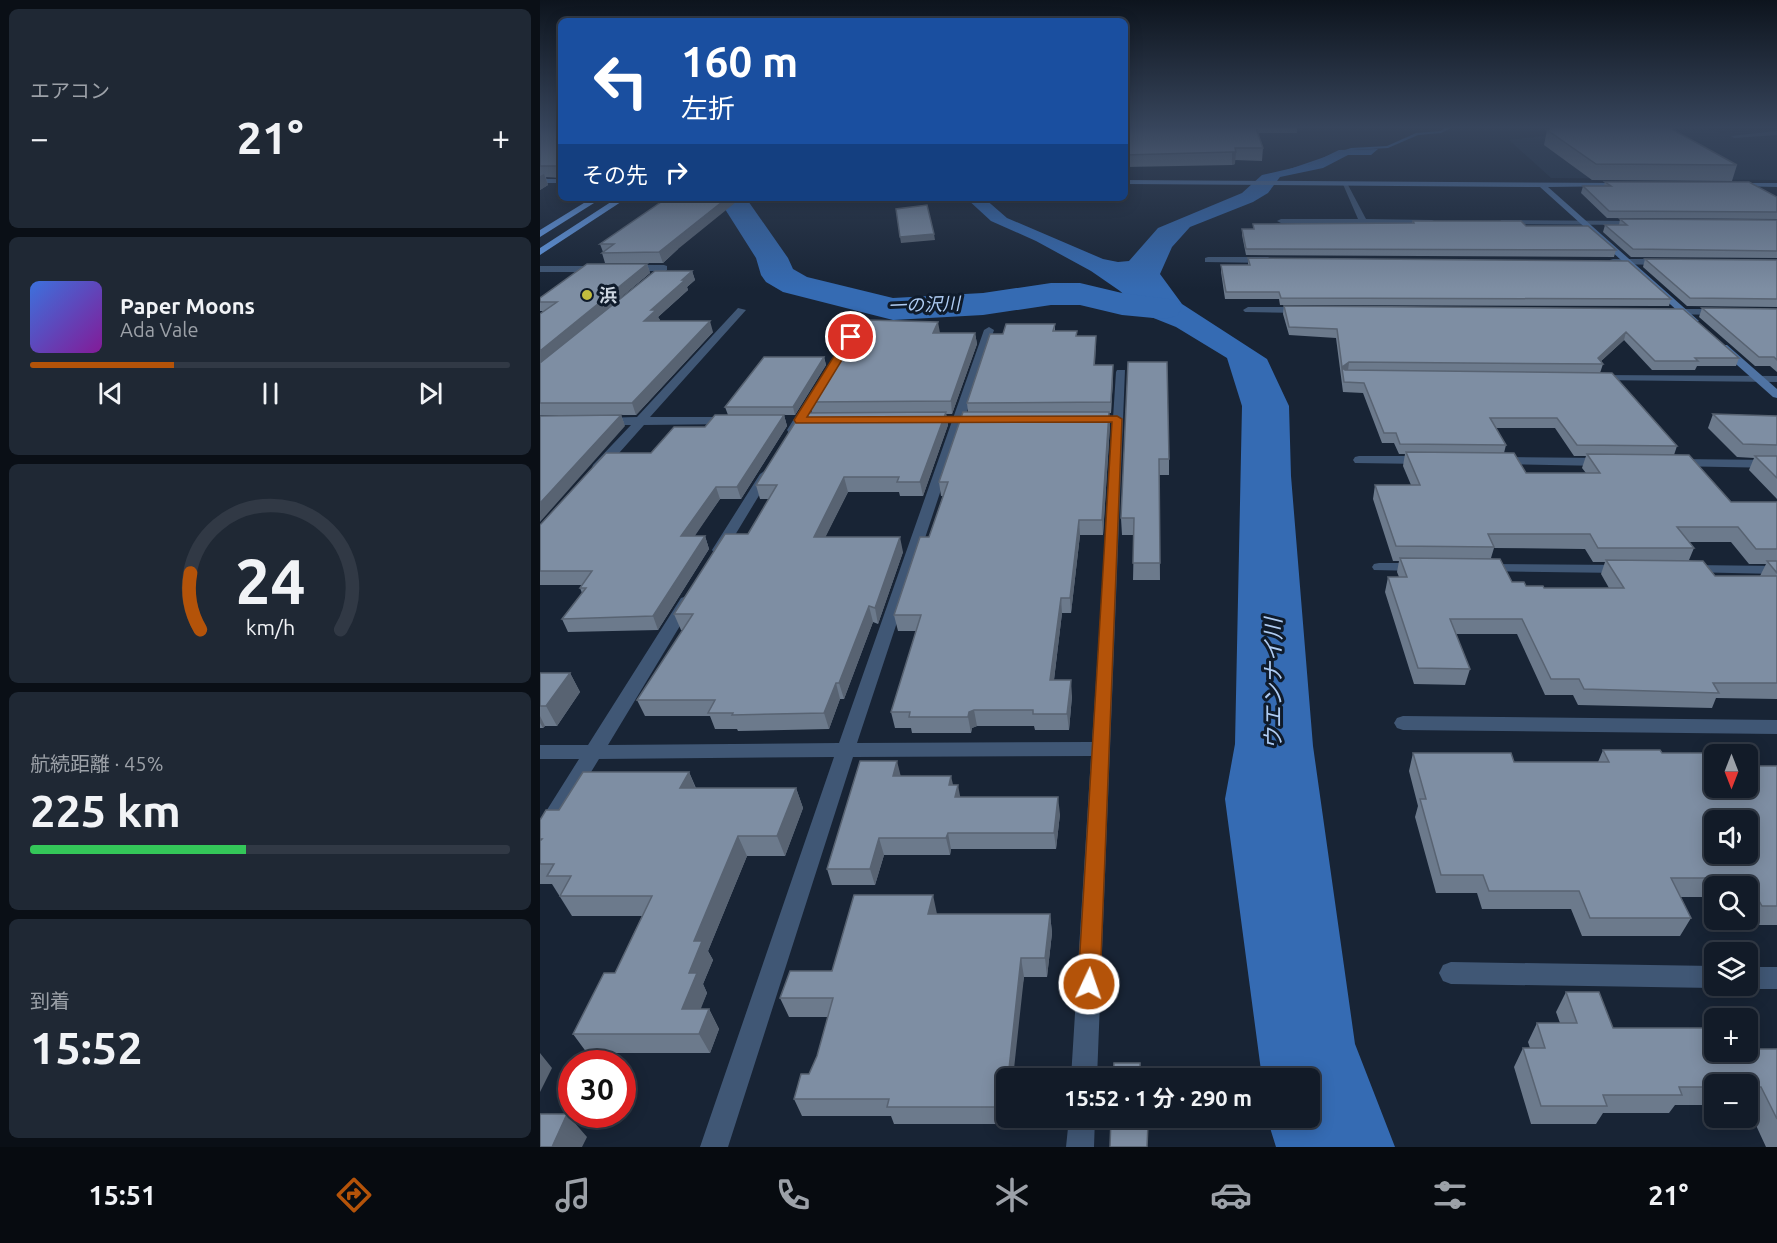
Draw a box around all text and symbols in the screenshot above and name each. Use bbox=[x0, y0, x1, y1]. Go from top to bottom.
text: 160 m bbox=[681, 38, 798, 85]
icon: left bbox=[582, 42, 660, 120]
text: エアコン bbox=[30, 79, 110, 102]
text: 左折 bbox=[681, 93, 735, 123]
text: 21° bbox=[237, 112, 303, 163]
text: − bbox=[30, 119, 49, 156]
text: + bbox=[491, 119, 510, 156]
icon: right bbox=[660, 156, 693, 189]
text: その先 bbox=[582, 162, 648, 187]
place label: 浜 bbox=[599, 285, 617, 305]
marker: 浜 bbox=[580, 288, 594, 302]
text: Paper Moons bbox=[120, 293, 255, 318]
water label: 一の沢川 bbox=[888, 293, 962, 315]
pin bbox=[825, 311, 876, 362]
text: Ada Vale bbox=[120, 318, 198, 341]
icon: arrive bbox=[834, 320, 867, 353]
icon: previous bbox=[94, 377, 127, 410]
icon: pause bbox=[254, 377, 287, 410]
icon: next bbox=[414, 377, 447, 410]
text: 24 bbox=[235, 547, 305, 617]
text: km/h bbox=[245, 616, 295, 640]
water label: ウエンナイ川 bbox=[1260, 616, 1285, 750]
north arrow bbox=[1704, 744, 1758, 798]
map controls bbox=[1704, 744, 1758, 1128]
text: 航続距離 · 45% bbox=[30, 752, 163, 775]
text: 225 km bbox=[30, 785, 181, 836]
button: sound bbox=[1704, 810, 1758, 864]
button: search bbox=[1704, 876, 1758, 930]
button: layers bbox=[1704, 942, 1758, 996]
position arrow bbox=[1057, 952, 1121, 1016]
text: 到着 bbox=[30, 989, 70, 1012]
button: + bbox=[1704, 1008, 1758, 1062]
text: 15:52 bbox=[30, 1022, 143, 1073]
speed limit sign: 30 bbox=[558, 1050, 636, 1128]
button: − bbox=[1704, 1074, 1758, 1128]
text: 15:52 · 1 分 · 290 m bbox=[1064, 1085, 1252, 1110]
icon: directions bbox=[333, 1174, 375, 1216]
icon: music bbox=[552, 1174, 594, 1216]
icon: phone bbox=[772, 1174, 814, 1216]
icon: climate bbox=[991, 1174, 1033, 1216]
icon: car bbox=[1210, 1174, 1252, 1216]
icon: filters bbox=[1429, 1174, 1471, 1216]
text: 15:51 bbox=[89, 1180, 156, 1210]
text: 21° bbox=[1648, 1180, 1688, 1210]

